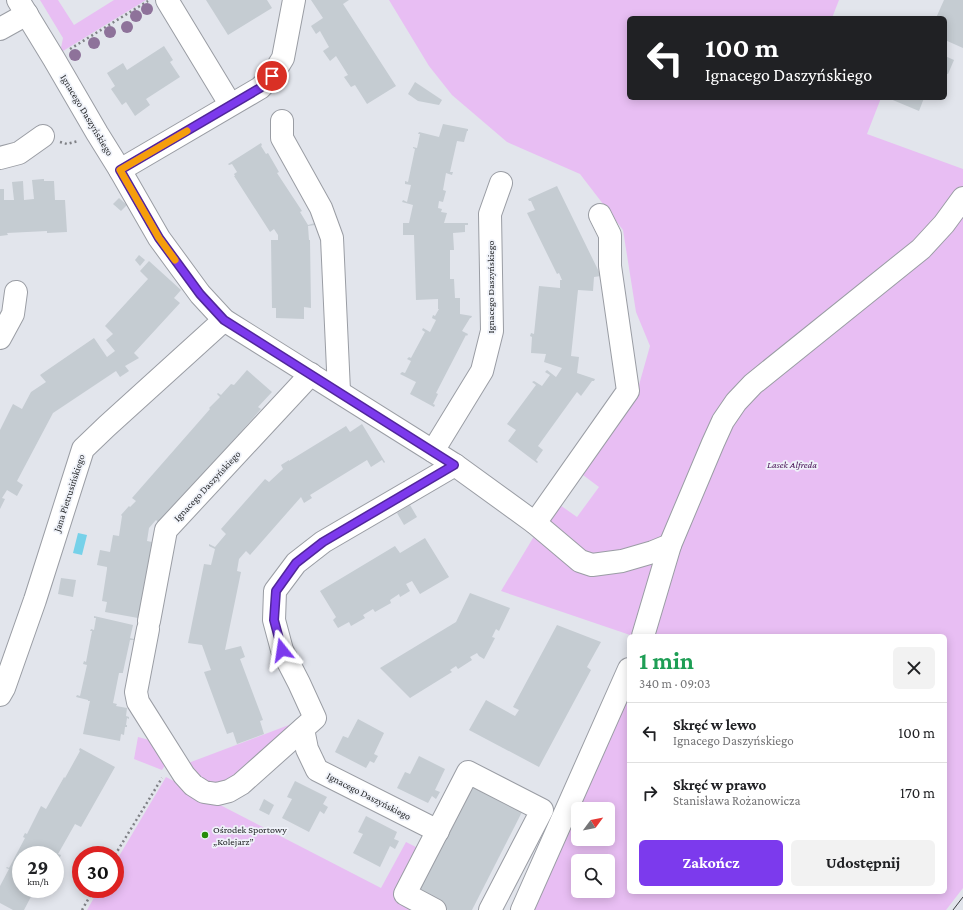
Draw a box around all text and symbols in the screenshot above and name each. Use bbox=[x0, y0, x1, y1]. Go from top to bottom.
icon: left bbox=[639, 32, 691, 84]
text: 100 m bbox=[705, 32, 779, 63]
pin bbox=[255, 59, 289, 93]
icon: arrive bbox=[261, 65, 283, 87]
text: Ignacego Daszyńskiego bbox=[705, 65, 872, 85]
street label: Ignacego Daszyńskiego bbox=[58, 72, 116, 158]
street label: Ignacego Daszyńskiego bbox=[485, 241, 496, 333]
street label: Ignacego Daszyńskiego bbox=[171, 448, 243, 524]
street label: Jana Pietrusińskiego bbox=[51, 453, 87, 534]
park label: Lasek Alfreda bbox=[767, 459, 817, 470]
position arrow bbox=[261, 629, 303, 671]
text: 1 min bbox=[639, 647, 694, 674]
button: close bbox=[893, 647, 935, 689]
text: 340 m · 09:03 bbox=[639, 676, 710, 691]
text: Skręć w lewo bbox=[673, 717, 756, 733]
icon: left bbox=[639, 722, 661, 744]
text: 100 m bbox=[898, 725, 935, 741]
text: Ignacego Daszyńskiego bbox=[673, 733, 794, 748]
street label: Ignacego Daszyńskiego bbox=[325, 770, 413, 822]
text: Skręć w prawo bbox=[673, 777, 766, 793]
icon: right bbox=[639, 782, 661, 804]
text: 170 m bbox=[900, 785, 935, 801]
text: Stanisława Rożanowicza bbox=[673, 793, 800, 808]
north arrow bbox=[571, 802, 615, 846]
map controls bbox=[571, 802, 615, 898]
place label: Ośrodek Sportowy „Kolejarz” bbox=[213, 824, 287, 848]
marker: Ośrodek Sportowy „Kolejarz” bbox=[200, 830, 210, 840]
button: Zakończ bbox=[639, 840, 783, 886]
button: Udostępnij bbox=[791, 840, 935, 886]
speed limit sign: 30 bbox=[72, 846, 124, 898]
button: search bbox=[571, 854, 615, 898]
text: 29 bbox=[27, 856, 49, 878]
text: km/h bbox=[27, 876, 49, 887]

